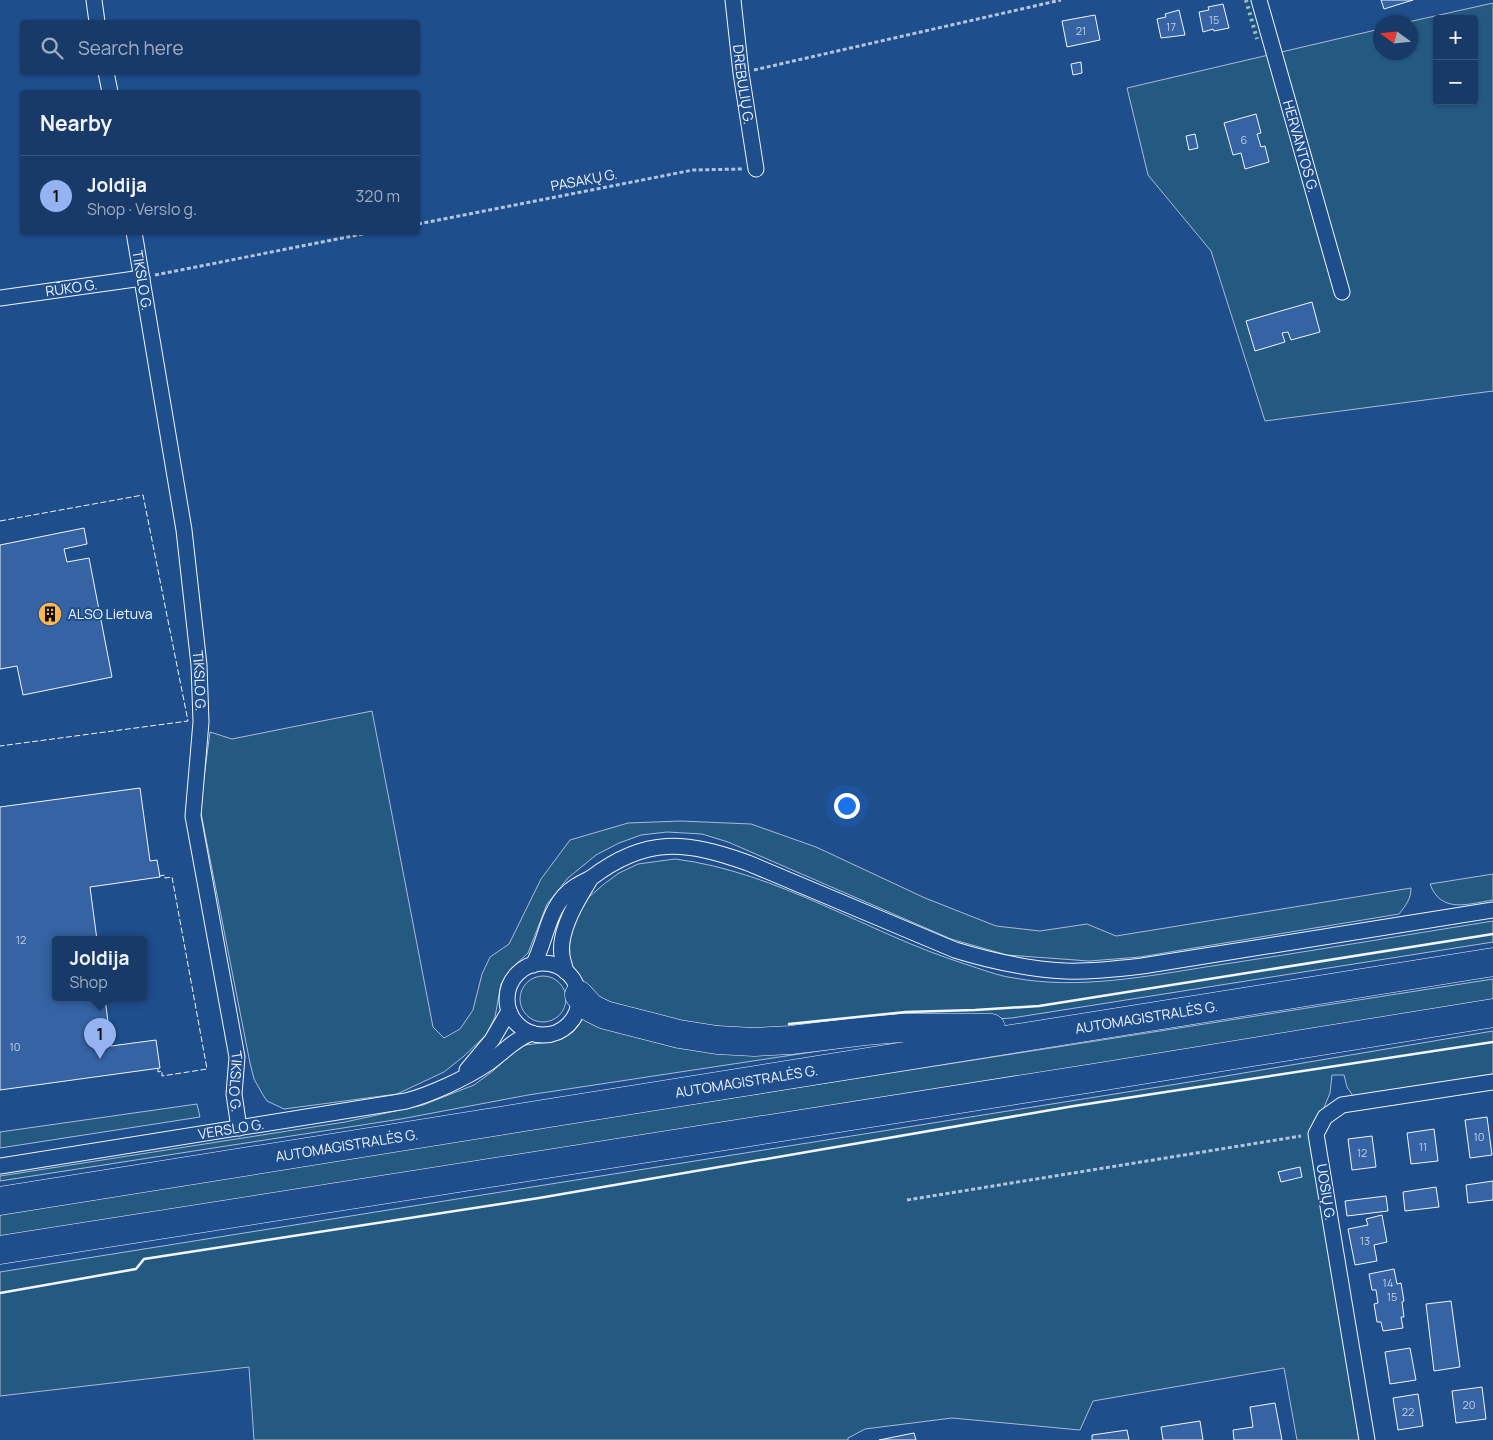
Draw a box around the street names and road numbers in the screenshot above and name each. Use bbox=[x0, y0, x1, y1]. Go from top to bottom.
street label: DREBULIŲ G. bbox=[729, 43, 759, 126]
street label: HERVANTOS G. bbox=[1279, 98, 1323, 194]
street label: PASAKŲ G. bbox=[549, 164, 619, 195]
street label: TIKSLO G. bbox=[128, 249, 157, 312]
street label: RŪKO G. bbox=[44, 274, 98, 301]
street label: TIKSLO G. bbox=[188, 650, 211, 712]
street label: AUTOMAGISTRALĖS G. bbox=[1074, 996, 1219, 1038]
street label: TIKSLO G. bbox=[225, 1050, 247, 1113]
street label: AUTOMAGISTRALĖS G. bbox=[674, 1060, 819, 1102]
street label: VERSLO G. bbox=[197, 1114, 265, 1143]
street label: AUTOMAGISTRALĖS G. bbox=[274, 1124, 419, 1166]
street label: UOSIŲ G. bbox=[1313, 1162, 1340, 1222]

